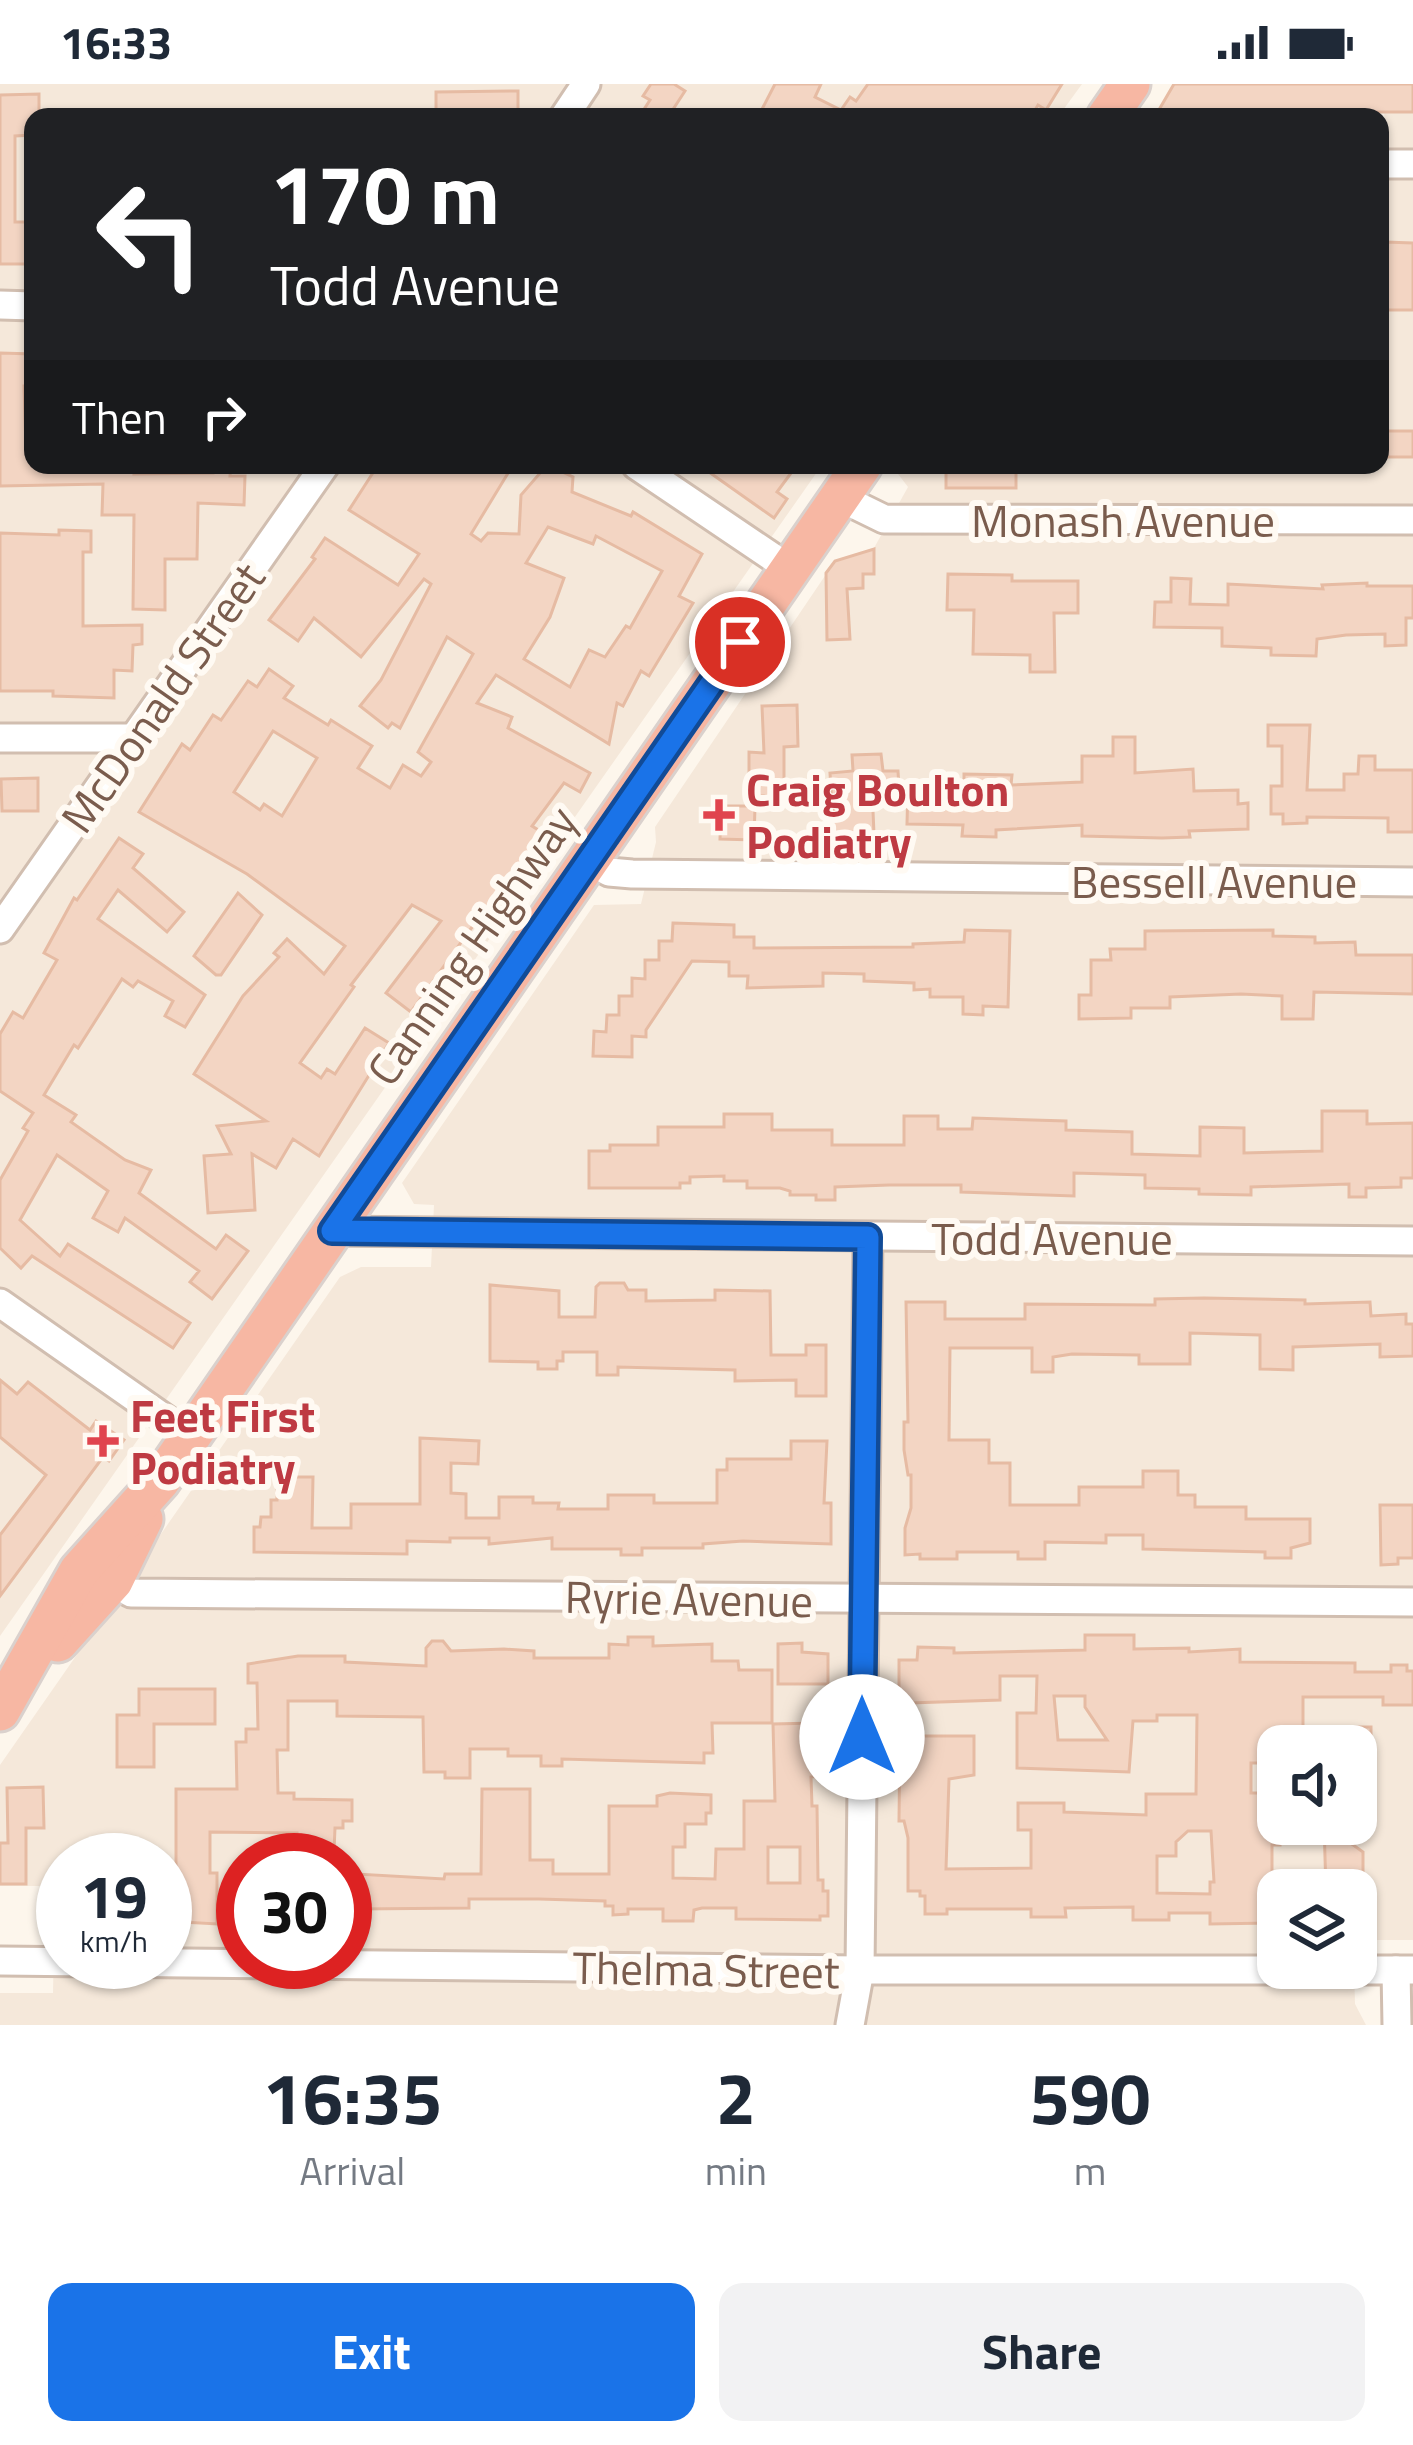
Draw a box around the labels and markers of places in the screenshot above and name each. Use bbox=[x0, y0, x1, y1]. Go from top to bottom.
pin bbox=[689, 591, 791, 693]
place label: Craig Boulton Podiatry bbox=[746, 755, 1009, 875]
marker: Craig Boulton Podiatry bbox=[703, 799, 735, 831]
place label: Feet First Podiatry bbox=[130, 1381, 315, 1501]
marker: Feet First Podiatry bbox=[87, 1425, 119, 1457]

